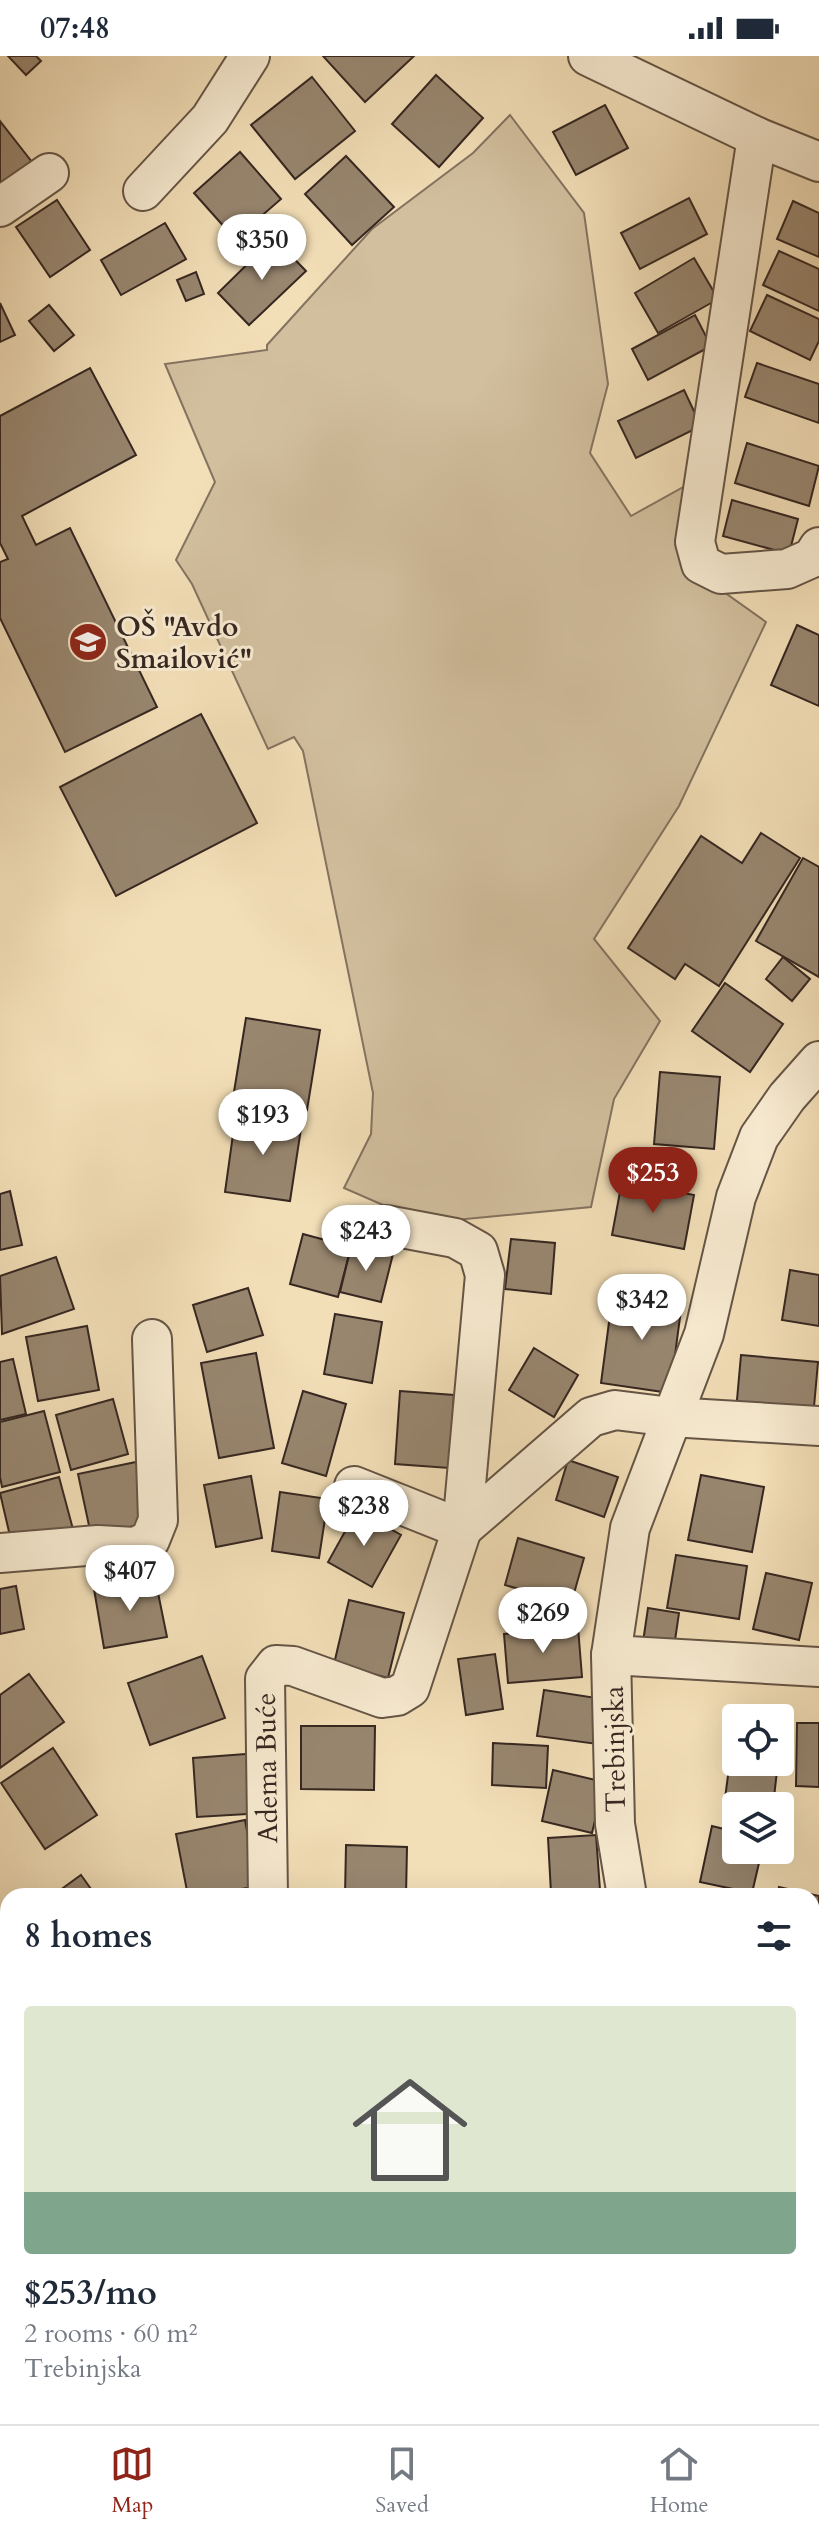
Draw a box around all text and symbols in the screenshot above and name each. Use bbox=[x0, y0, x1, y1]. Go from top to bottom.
text: 07:48 bbox=[40, 8, 110, 49]
pin: $350 bbox=[215, 214, 309, 282]
text: $350 bbox=[235, 222, 289, 257]
place label: OŠ "Avdo Smailović" bbox=[116, 608, 252, 678]
school or university icon: OŠ "Avdo Smailović" bbox=[67, 621, 109, 663]
pin: $193 bbox=[216, 1089, 310, 1157]
text: $193 bbox=[236, 1097, 290, 1132]
pin: $253 bbox=[606, 1147, 700, 1215]
text: $253 bbox=[626, 1155, 680, 1190]
pin: $243 bbox=[319, 1205, 413, 1273]
text: $243 bbox=[339, 1213, 393, 1248]
pin: $342 bbox=[595, 1274, 689, 1342]
text: $342 bbox=[615, 1282, 669, 1317]
pin: $238 bbox=[317, 1480, 411, 1548]
text: $238 bbox=[337, 1488, 391, 1523]
pin: $407 bbox=[83, 1545, 177, 1613]
text: $407 bbox=[103, 1553, 157, 1588]
pin: $269 bbox=[496, 1587, 590, 1655]
text: $269 bbox=[516, 1595, 570, 1630]
street label: Trebinjska bbox=[595, 1685, 635, 1813]
street label: Adema Buće bbox=[247, 1692, 287, 1844]
map controls bbox=[722, 1704, 794, 1864]
button: locate bbox=[722, 1704, 794, 1776]
button: layers bbox=[722, 1792, 794, 1864]
text: 8 homes bbox=[24, 1913, 152, 1959]
icon: filters bbox=[752, 1914, 796, 1958]
icon: home bbox=[338, 2058, 482, 2202]
text: $253/mo bbox=[24, 2270, 157, 2316]
text: 2 rooms · 60 m² bbox=[24, 2316, 197, 2351]
text: Trebinjska bbox=[24, 2351, 142, 2386]
tab: Map bbox=[110, 2442, 154, 2520]
tab: Saved bbox=[375, 2442, 429, 2520]
tab: Home bbox=[650, 2442, 709, 2520]

